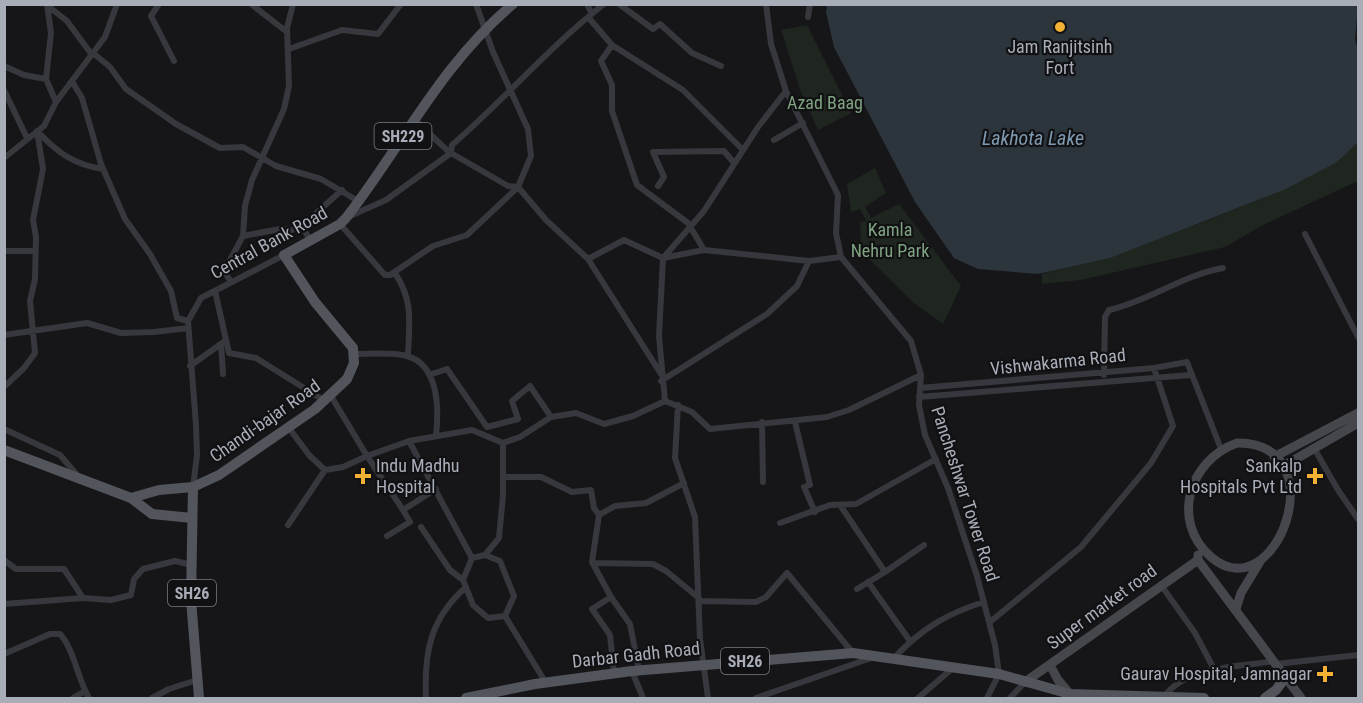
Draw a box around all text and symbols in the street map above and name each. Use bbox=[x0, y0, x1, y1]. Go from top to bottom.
marker: Jam Ranjitsinh Fort bbox=[1053, 20, 1067, 34]
place label: Jam Ranjitsinh Fort bbox=[1007, 36, 1113, 78]
park label: Azad Baag bbox=[787, 92, 863, 113]
road number: SH229 bbox=[374, 123, 432, 149]
water label: Lakhota Lake bbox=[982, 126, 1084, 150]
street label: Central Bank Road bbox=[207, 202, 331, 283]
park label: Kamla Nehru Park bbox=[851, 219, 929, 261]
street label: Vishwakarma Road bbox=[989, 344, 1127, 379]
street label: Chandi-bajar Road bbox=[206, 375, 324, 466]
street label: Pancheshwar Tower Road bbox=[927, 404, 1004, 584]
place label: Indu Madhu Hospital bbox=[376, 455, 460, 497]
place label: Sankalp Hospitals Pvt Ltd bbox=[1180, 455, 1302, 497]
marker: Indu Madhu Hospital bbox=[354, 467, 372, 485]
marker: Sankalp Hospitals Pvt Ltd bbox=[1306, 467, 1324, 485]
street label: Super market road bbox=[1043, 560, 1161, 653]
road number: SH26 bbox=[168, 580, 216, 606]
street label: Darbar Gadh Road bbox=[571, 637, 701, 672]
road number: SH26 bbox=[721, 648, 769, 674]
place label: Gaurav Hospital, Jamnagar bbox=[1120, 663, 1313, 684]
marker: Gaurav Hospital, Jamnagar bbox=[1316, 665, 1334, 683]

